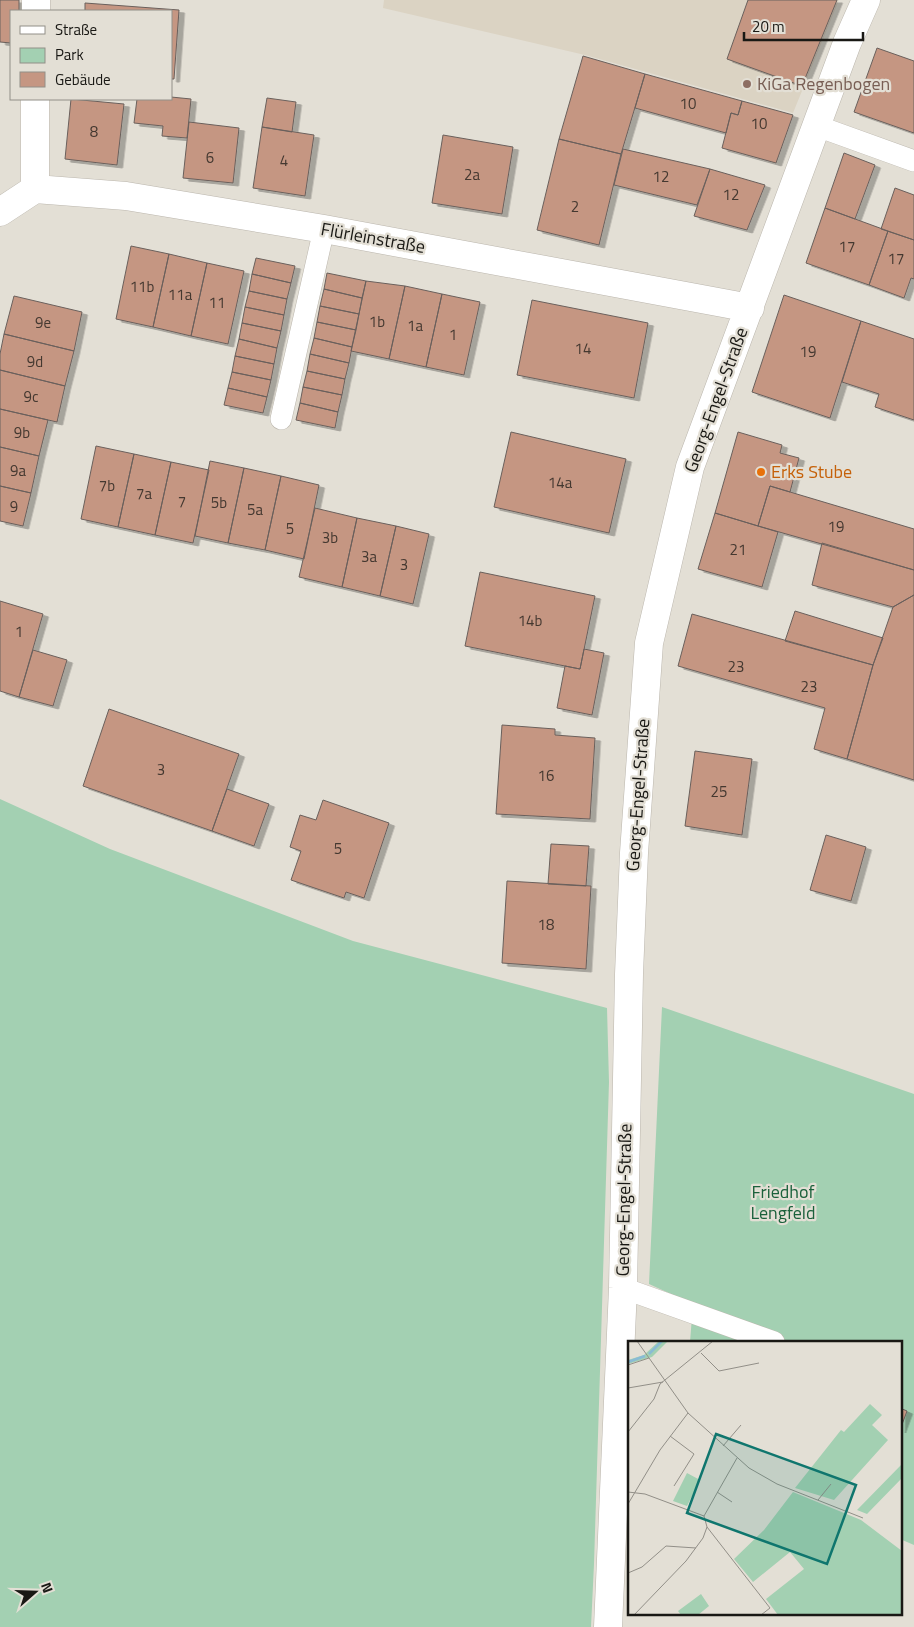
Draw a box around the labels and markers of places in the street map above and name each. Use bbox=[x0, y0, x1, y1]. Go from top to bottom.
place label: KiGa Regenbogen bbox=[757, 70, 890, 97]
marker: KiGa Regenbogen bbox=[741, 78, 753, 90]
place label: Erks Stube bbox=[771, 458, 852, 485]
marker: Erks Stube bbox=[755, 466, 767, 478]

